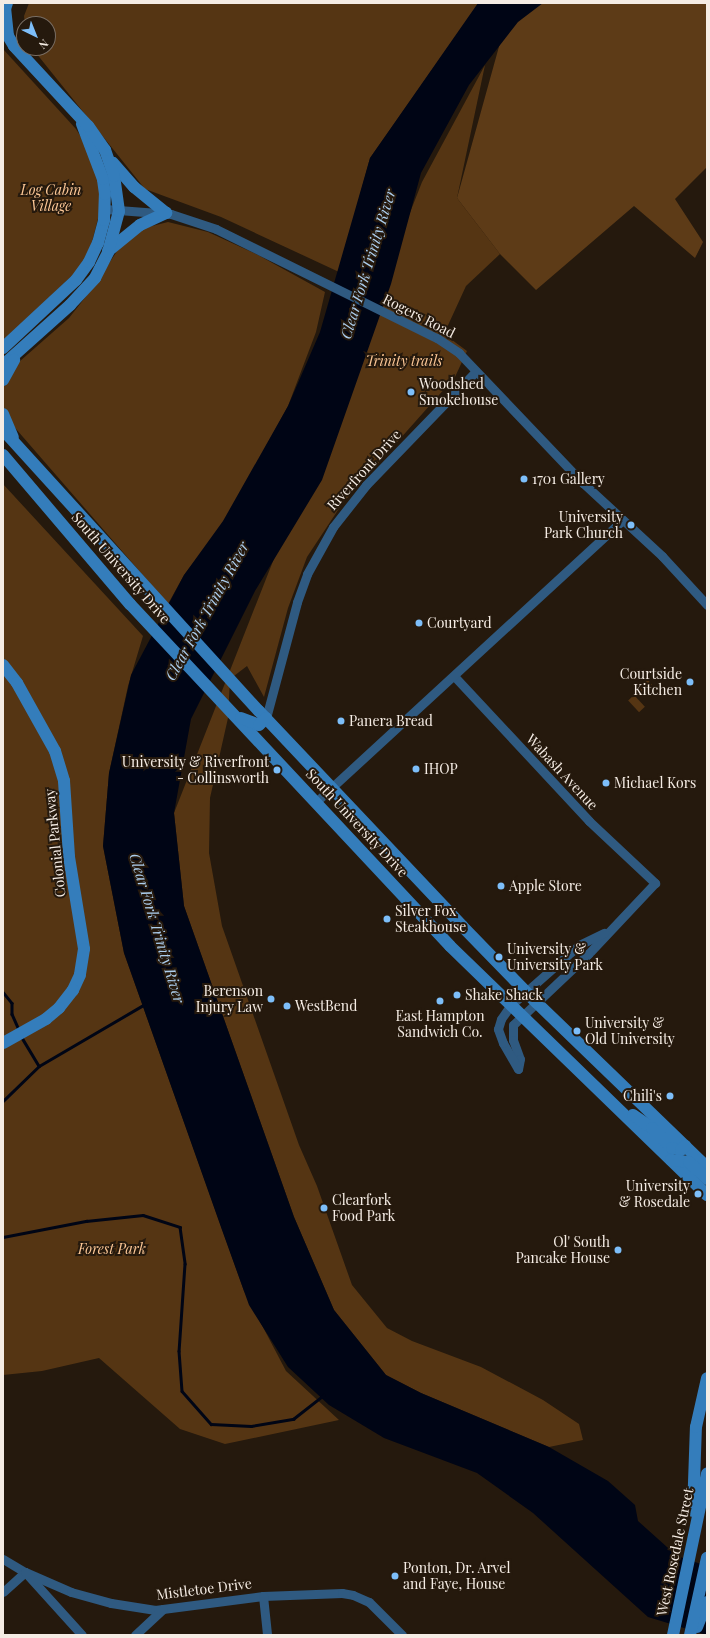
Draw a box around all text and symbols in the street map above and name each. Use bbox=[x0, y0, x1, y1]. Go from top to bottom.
north arrow bbox=[16, 16, 56, 56]
text: N bbox=[36, 36, 52, 53]
park label: Log Cabin Village bbox=[21, 182, 81, 214]
water label: Clear Fork Trinity River bbox=[337, 187, 399, 341]
street label: Rogers Road bbox=[380, 291, 458, 341]
park label: Trinity trails bbox=[366, 353, 442, 369]
place label: Woodshed Smokehouse bbox=[419, 376, 498, 408]
marker: Woodshed Smokehouse bbox=[406, 387, 416, 397]
street label: Riverfront Drive bbox=[323, 426, 405, 514]
place label: 1701 Gallery bbox=[532, 471, 605, 487]
marker: 1701 Gallery bbox=[519, 474, 529, 484]
street label: South University Drive bbox=[68, 509, 174, 627]
place label: University Park Church bbox=[544, 509, 623, 542]
marker: University Park Church bbox=[626, 520, 636, 530]
water label: Clear Fork Trinity River bbox=[161, 539, 253, 683]
place label: Courtyard bbox=[427, 615, 492, 631]
marker: Courtyard bbox=[414, 618, 424, 628]
place label: Courtside Kitchen bbox=[620, 666, 682, 698]
marker: Courtside Kitchen bbox=[685, 677, 695, 687]
place label: Panera Bread bbox=[349, 713, 433, 729]
marker: Panera Bread bbox=[336, 716, 346, 726]
street label: Wabash Avenue bbox=[522, 730, 602, 814]
place label: University & Riverfront - Collinsworth bbox=[121, 754, 269, 786]
place label: IHOP bbox=[424, 761, 458, 777]
marker: IHOP bbox=[411, 764, 421, 774]
marker: University & Riverfront - Collinsworth bbox=[272, 765, 282, 775]
street label: South University Drive bbox=[302, 765, 412, 881]
place label: Michael Kors bbox=[614, 775, 696, 791]
marker: Michael Kors bbox=[601, 778, 611, 788]
street label: Colonial Parkway bbox=[41, 788, 69, 898]
water label: Clear Fork Trinity River bbox=[126, 851, 188, 1005]
place label: Apple Store bbox=[509, 878, 582, 894]
marker: Apple Store bbox=[496, 881, 506, 891]
place label: Silver Fox Steakhouse bbox=[395, 903, 466, 936]
marker: Silver Fox Steakhouse bbox=[382, 914, 392, 924]
place label: University & University Park bbox=[507, 941, 603, 974]
marker: University & University Park bbox=[494, 952, 504, 962]
place label: Berenson Injury Law bbox=[195, 983, 263, 1016]
place label: Shake Shack bbox=[465, 987, 543, 1003]
marker: Shake Shack bbox=[452, 990, 462, 1000]
marker: Berenson Injury Law bbox=[266, 994, 276, 1004]
marker: East Hampton Sandwich Co. bbox=[435, 996, 445, 1006]
place label: WestBend bbox=[295, 998, 357, 1014]
marker: WestBend bbox=[282, 1001, 292, 1011]
place label: East Hampton Sandwich Co. bbox=[395, 1008, 485, 1040]
place label: University & Old University bbox=[585, 1015, 675, 1048]
marker: University & Old University bbox=[572, 1026, 582, 1036]
place label: Chili's bbox=[623, 1088, 662, 1104]
marker: Chili's bbox=[665, 1091, 675, 1101]
place label: University & Rosedale bbox=[619, 1178, 690, 1210]
marker: University & Rosedale bbox=[693, 1189, 703, 1199]
place label: Clearfork Food Park bbox=[332, 1192, 395, 1224]
marker: Clearfork Food Park bbox=[319, 1203, 329, 1213]
place label: Ol' South Pancake House bbox=[515, 1234, 610, 1266]
park label: Forest Park bbox=[78, 1241, 146, 1257]
marker: Ol' South Pancake House bbox=[613, 1245, 623, 1255]
street label: West Rosedale Street bbox=[653, 1486, 697, 1618]
place label: Ponton, Dr. Arvel and Faye, House bbox=[403, 1560, 511, 1592]
marker: Ponton, Dr. Arvel and Faye, House bbox=[390, 1571, 400, 1581]
street label: Mistletoe Drive bbox=[155, 1575, 253, 1603]

